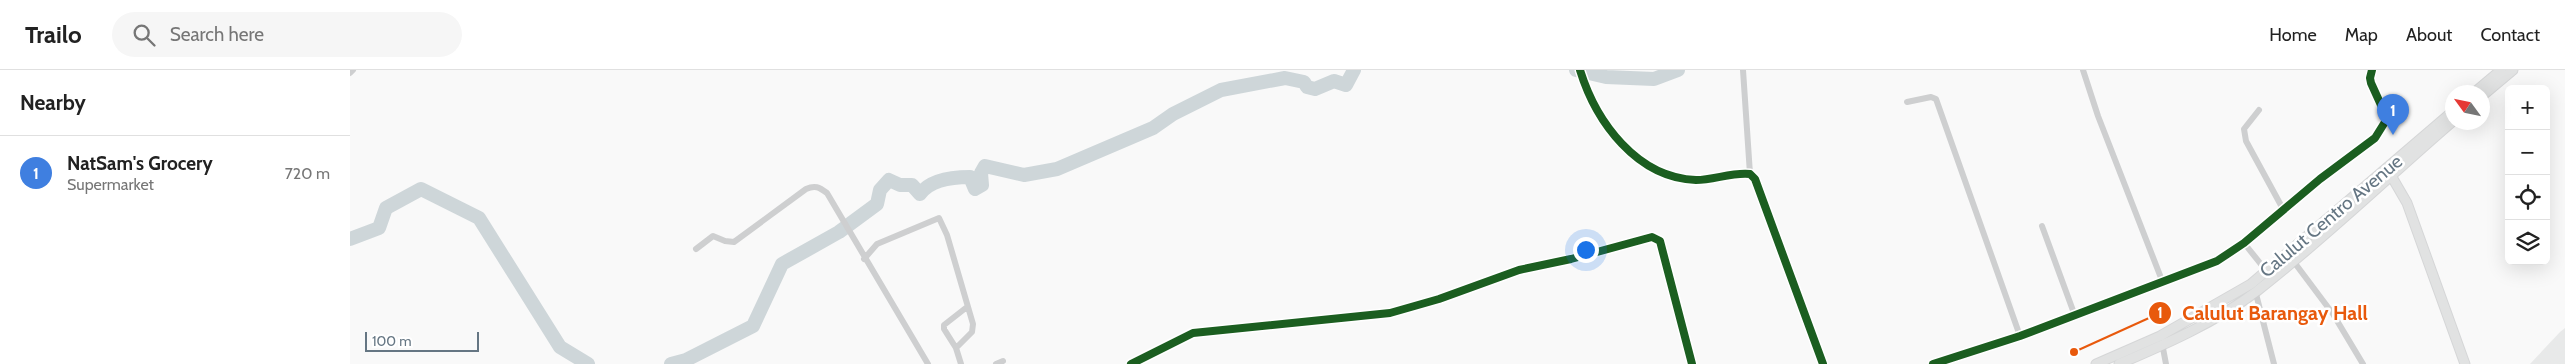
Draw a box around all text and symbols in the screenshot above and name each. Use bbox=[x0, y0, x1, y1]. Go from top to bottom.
search box bbox=[112, 12, 462, 57]
text: Trailo bbox=[25, 20, 82, 49]
icon: search bbox=[130, 21, 158, 49]
text: Search here bbox=[170, 23, 264, 46]
text: Home bbox=[2269, 24, 2317, 46]
text: Map bbox=[2345, 24, 2378, 46]
text: About bbox=[2406, 24, 2452, 46]
text: Contact bbox=[2480, 24, 2540, 46]
north arrow bbox=[2445, 85, 2490, 130]
map controls bbox=[2505, 85, 2550, 265]
button: + bbox=[2505, 85, 2550, 130]
text: Nearby bbox=[20, 90, 86, 115]
pin: 1 bbox=[2377, 94, 2409, 135]
button: − bbox=[2505, 130, 2550, 175]
street label: Calulut Centro Avenue bbox=[2255, 149, 2407, 282]
text: NatSam's Grocery bbox=[67, 152, 213, 175]
text: 1 bbox=[33, 164, 39, 183]
text: 720 m bbox=[285, 164, 330, 183]
text: Supermarket bbox=[67, 175, 154, 194]
button: locate bbox=[2505, 175, 2550, 220]
button: layers bbox=[2505, 220, 2550, 265]
your location bbox=[1573, 237, 1599, 263]
callout: Calulut Barangay Hall bbox=[2147, 295, 2378, 330]
text: Calulut Barangay Hall bbox=[2182, 301, 2368, 325]
text: 1 bbox=[2157, 304, 2163, 322]
scale bar bbox=[365, 329, 479, 352]
text: 100 m bbox=[372, 332, 412, 350]

